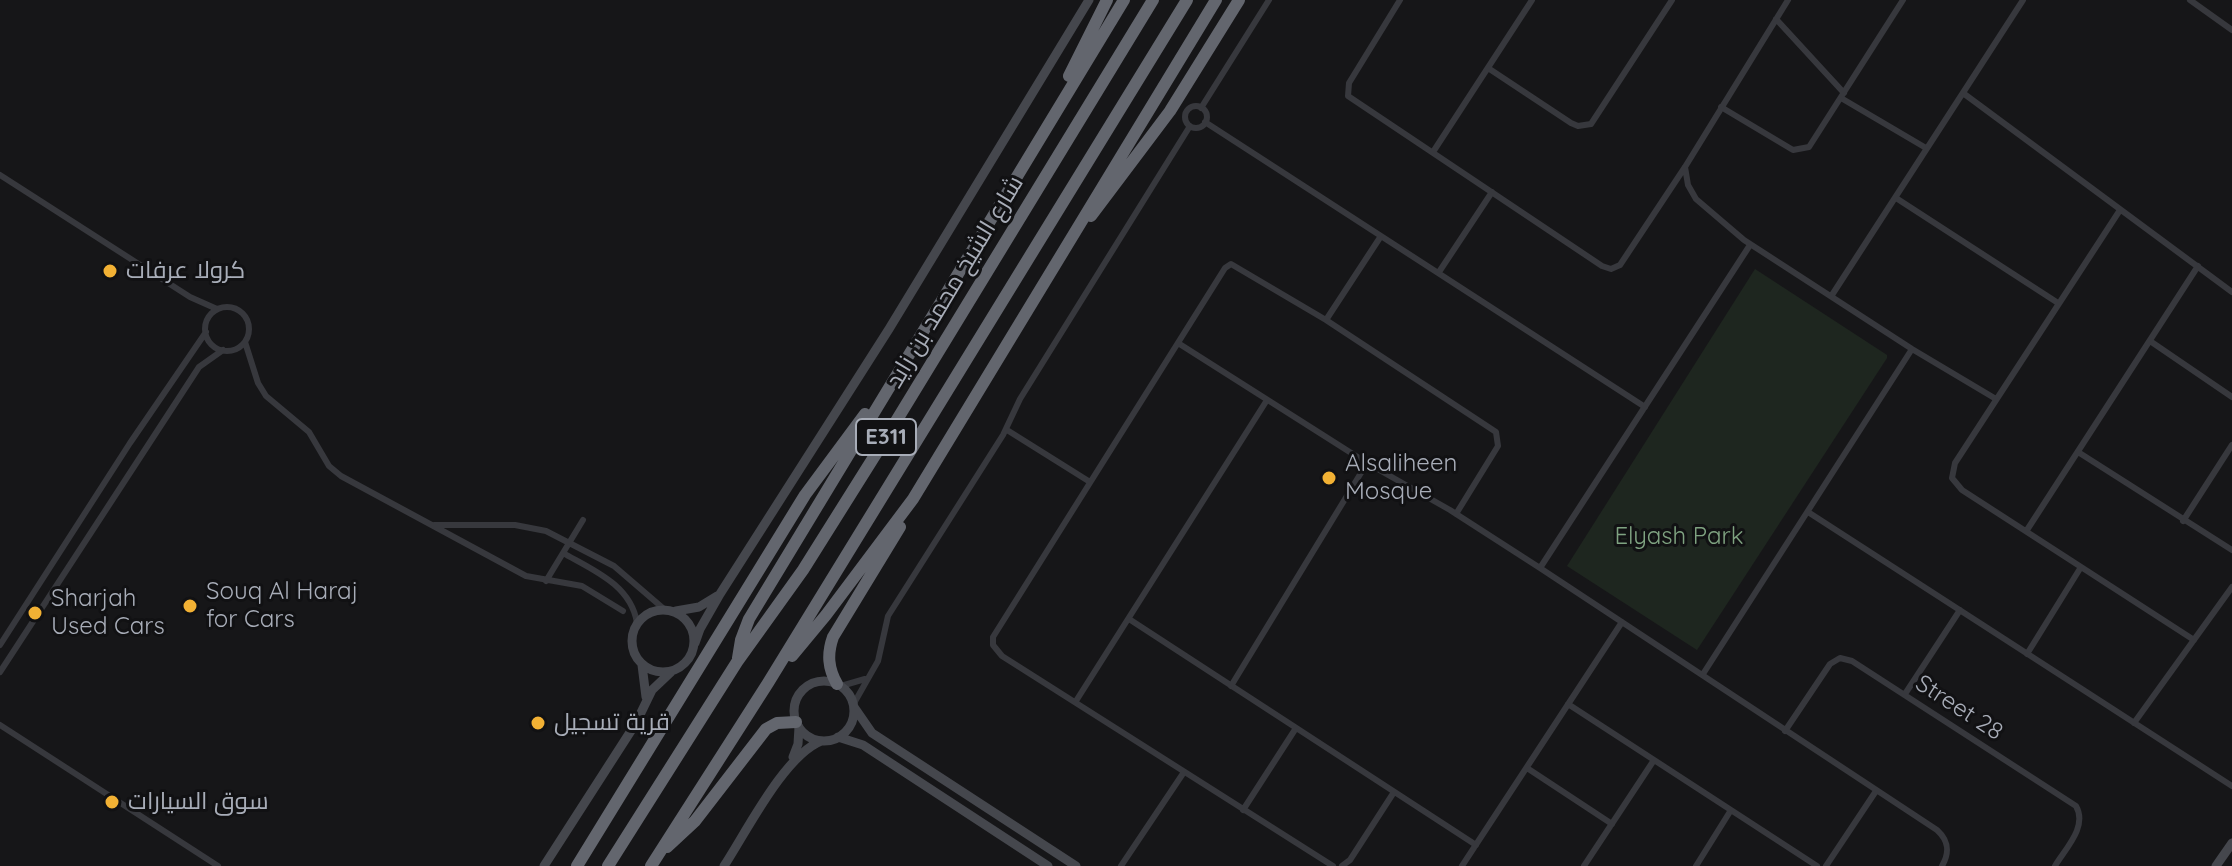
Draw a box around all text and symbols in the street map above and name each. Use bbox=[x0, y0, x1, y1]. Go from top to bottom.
street label: شارع الشيخ محمد بن زايد bbox=[880, 171, 1030, 393]
place label: كرولا عرفات bbox=[126, 257, 245, 285]
marker: كرولا عرفات bbox=[101, 262, 119, 280]
road number: E311 bbox=[856, 419, 916, 455]
place label: Alsaliheen Mosque bbox=[1345, 450, 1457, 506]
marker: Alsaliheen Mosque bbox=[1320, 469, 1338, 487]
park label: Elyash Park bbox=[1614, 523, 1744, 551]
place label: Souq Al Haraj for Cars bbox=[206, 578, 358, 634]
place label: Sharjah Used Cars bbox=[51, 585, 165, 641]
marker: Souq Al Haraj for Cars bbox=[181, 597, 199, 615]
marker: Sharjah Used Cars bbox=[26, 604, 44, 622]
street label: Street 28 bbox=[1910, 669, 2008, 747]
place label: قرية تسجيل bbox=[554, 709, 670, 737]
marker: قرية تسجيل bbox=[529, 714, 547, 732]
place label: سوق السيارات bbox=[128, 788, 269, 816]
marker: سوق السيارات bbox=[103, 793, 121, 811]

